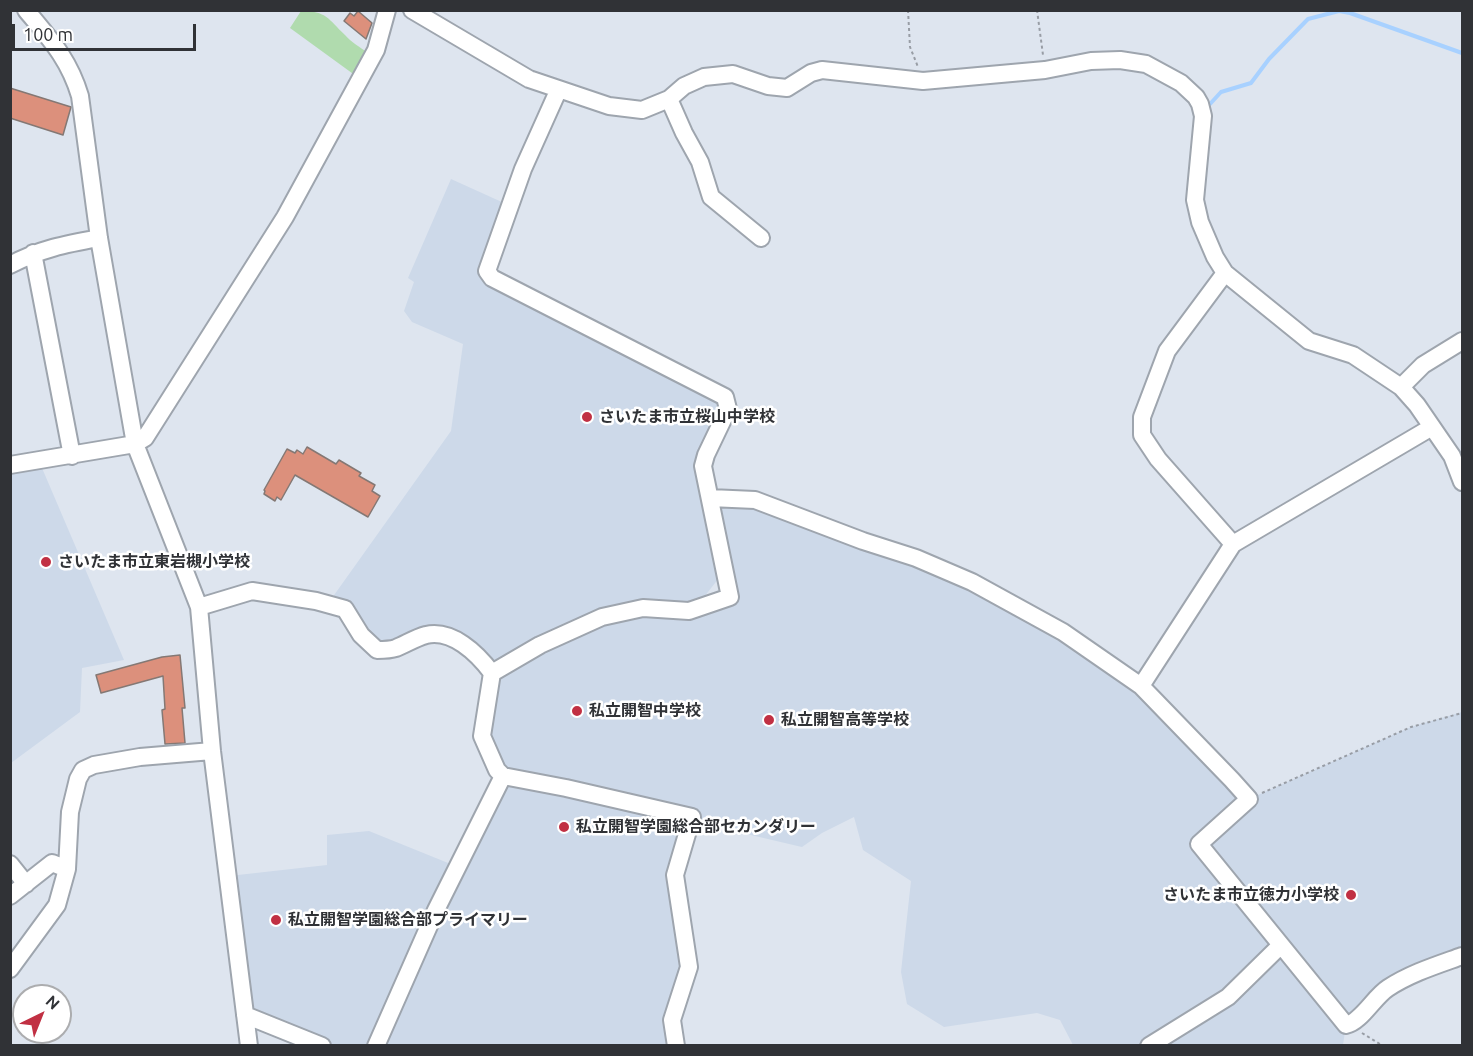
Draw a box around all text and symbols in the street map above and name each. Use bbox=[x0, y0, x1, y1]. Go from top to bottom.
scale bar bbox=[15, 12, 200, 50]
text: 100 m bbox=[23, 24, 73, 44]
place label: さいたま市立桜山中学校 bbox=[599, 407, 775, 427]
marker: さいたま市立桜山中学校 bbox=[580, 410, 594, 424]
place label: さいたま市立東岩槻小学校 bbox=[58, 552, 250, 572]
marker: さいたま市立東岩槻小学校 bbox=[39, 555, 53, 569]
place label: 私立開智中学校 bbox=[589, 701, 701, 721]
marker: 私立開智中学校 bbox=[570, 704, 584, 718]
place label: 私立開智高等学校 bbox=[781, 710, 909, 730]
marker: 私立開智高等学校 bbox=[762, 713, 776, 727]
place label: 私立開智学園総合部セカンダリー bbox=[576, 817, 816, 837]
marker: 私立開智学園総合部セカンダリー bbox=[557, 820, 571, 834]
place label: さいたま市立徳力小学校 bbox=[1163, 885, 1339, 905]
marker: さいたま市立徳力小学校 bbox=[1344, 888, 1358, 902]
place label: 私立開智学園総合部プライマリー bbox=[288, 910, 528, 930]
marker: 私立開智学園総合部プライマリー bbox=[269, 913, 283, 927]
north arrow bbox=[12, 984, 72, 1044]
text: N bbox=[42, 992, 63, 1013]

